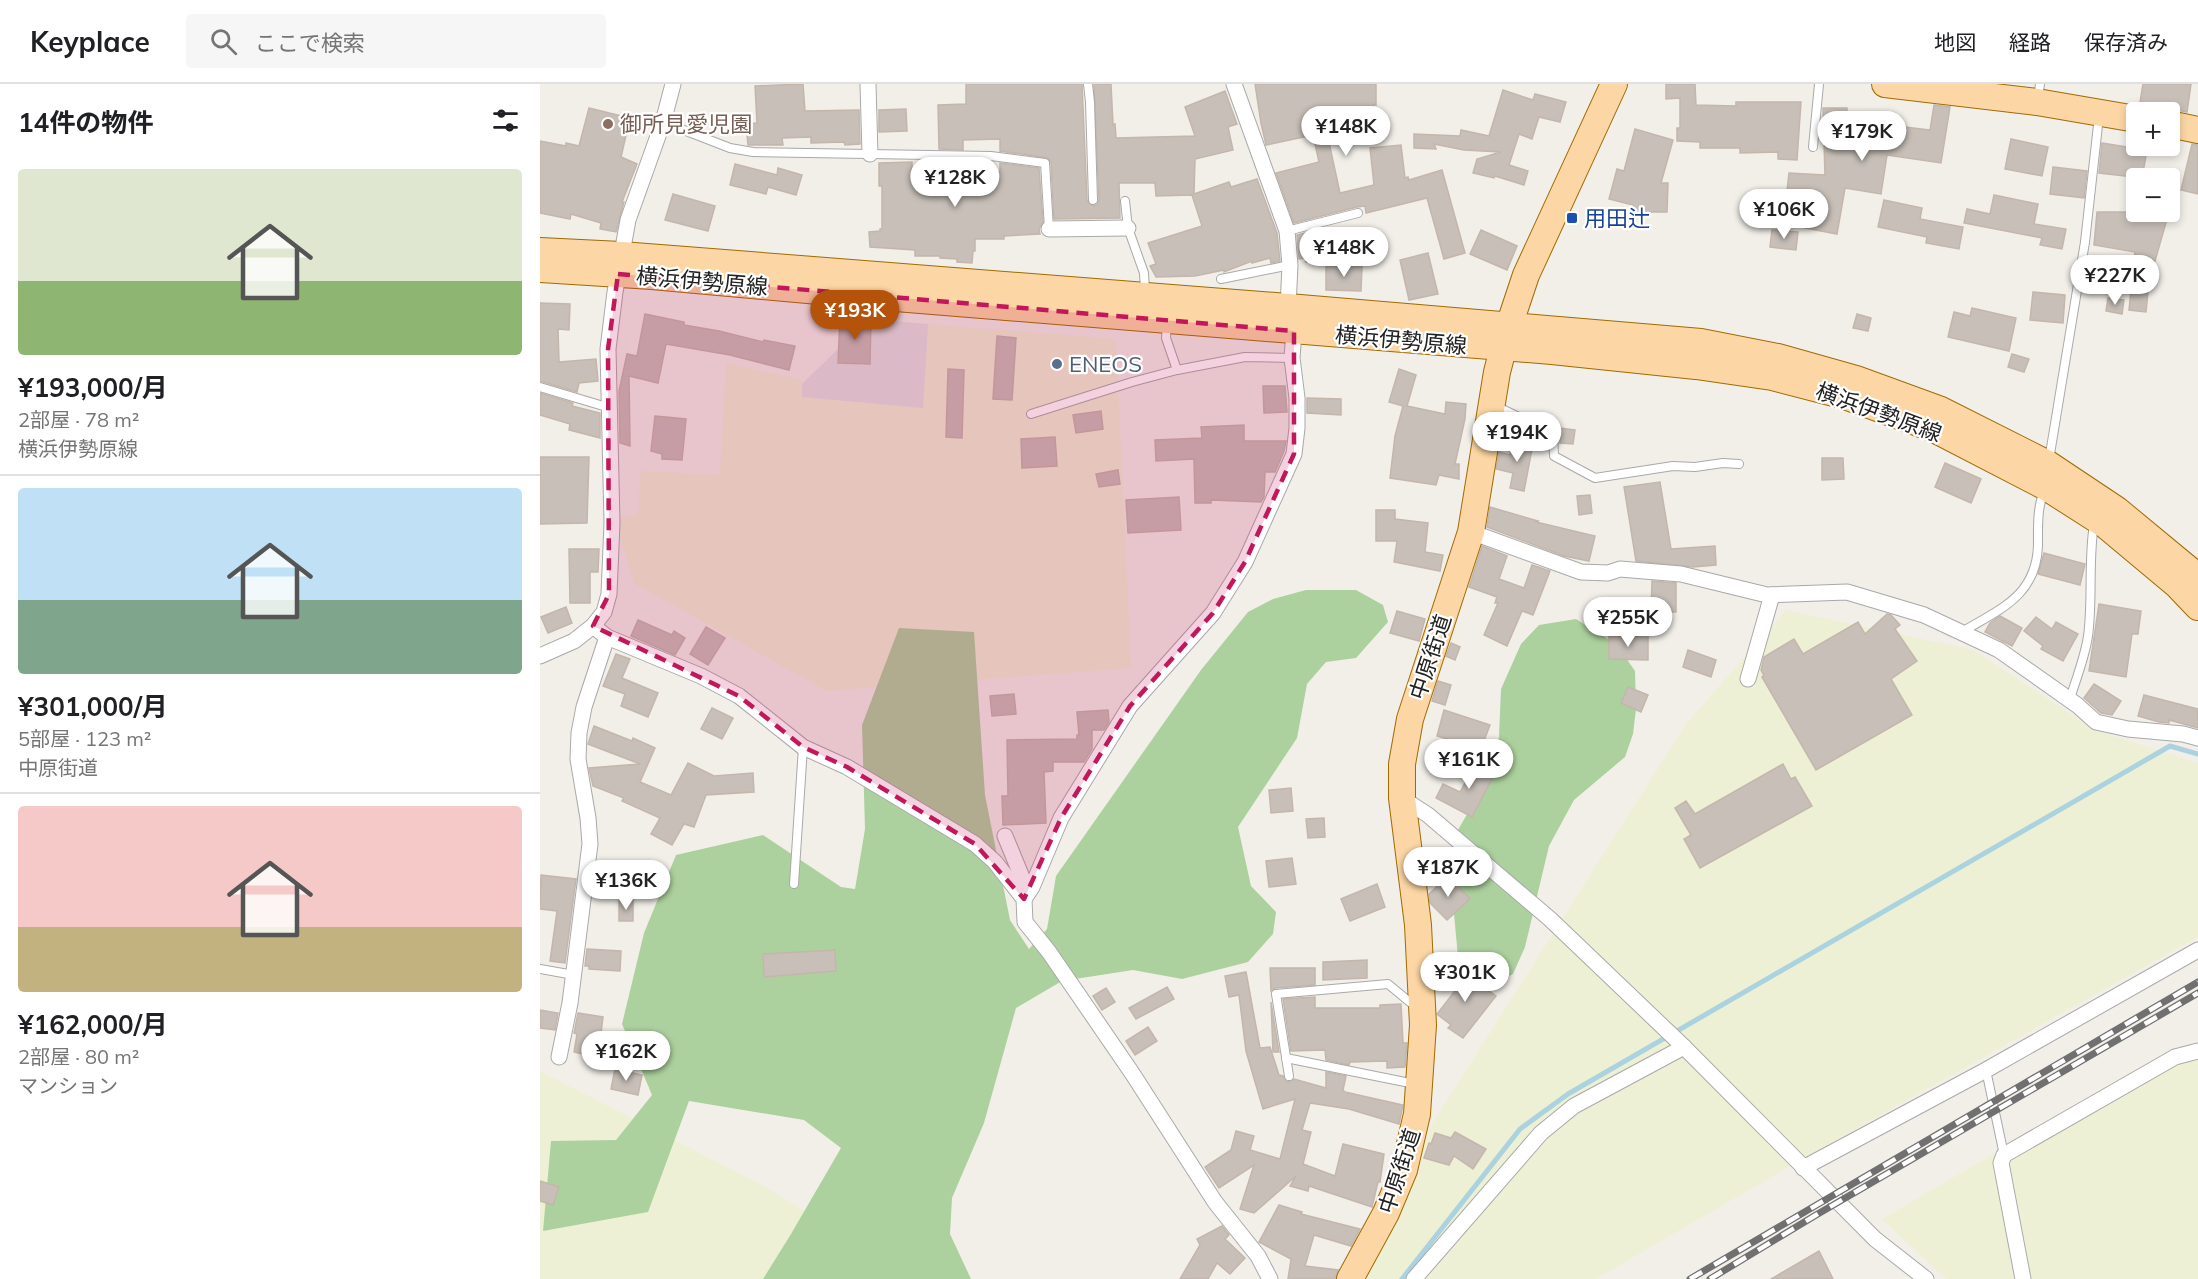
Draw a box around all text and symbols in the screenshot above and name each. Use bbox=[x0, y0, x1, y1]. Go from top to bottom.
search box bbox=[186, 14, 606, 68]
text: Keyplace bbox=[30, 24, 150, 59]
icon: search bbox=[207, 25, 240, 58]
text: ここで検索 bbox=[255, 29, 365, 57]
text: 地図 bbox=[1934, 29, 1976, 55]
text: 経路 bbox=[2009, 29, 2051, 55]
text: 保存済み bbox=[2084, 29, 2168, 55]
map controls bbox=[2126, 102, 2180, 222]
button: + bbox=[2126, 102, 2180, 156]
icon: filters bbox=[489, 104, 522, 137]
text: 14件の物件 bbox=[18, 106, 153, 139]
pin: ¥148K bbox=[1304, 106, 1388, 157]
place label: 御所見愛児園 bbox=[620, 110, 752, 138]
pin: ¥179K bbox=[1820, 111, 1904, 162]
text: ¥148K bbox=[1315, 113, 1377, 138]
marker: 御所見愛児園 bbox=[601, 117, 615, 131]
text: ¥179K bbox=[1831, 118, 1893, 143]
pin: ¥128K bbox=[913, 157, 997, 208]
text: ¥128K bbox=[924, 164, 986, 189]
button: − bbox=[2126, 168, 2180, 222]
pin: ¥106K bbox=[1742, 189, 1826, 240]
text: ¥106K bbox=[1753, 196, 1815, 221]
place label: 用田辻 bbox=[1584, 204, 1650, 232]
icon: home bbox=[216, 208, 324, 316]
marker: 用田辻 bbox=[1565, 211, 1579, 225]
pin: ¥148K bbox=[1302, 227, 1386, 278]
text: ¥148K bbox=[1313, 234, 1375, 259]
pin: ¥227K bbox=[2073, 255, 2157, 306]
street label: 横浜伊勢原線 bbox=[635, 261, 769, 301]
text: ¥227K bbox=[2084, 262, 2146, 287]
pin: ¥193K bbox=[813, 290, 897, 341]
text: ¥193K bbox=[824, 297, 886, 322]
street label: 横浜伊勢原線 bbox=[1334, 320, 1468, 360]
place label: ENEOS bbox=[1069, 350, 1142, 378]
marker: ENEOS bbox=[1050, 357, 1064, 371]
text: ¥193,000/月 bbox=[18, 371, 168, 404]
street label: 横浜伊勢原線 bbox=[1812, 376, 1946, 448]
text: 2部屋 · 78 m² bbox=[18, 407, 139, 432]
pin: ¥194K bbox=[1475, 412, 1559, 463]
text: ¥194K bbox=[1486, 419, 1548, 444]
text: 横浜伊勢原線 bbox=[18, 436, 138, 461]
icon: home bbox=[216, 527, 324, 635]
pin: ¥255K bbox=[1586, 597, 1670, 648]
text: ¥255K bbox=[1597, 604, 1659, 629]
street label: 中原街道 bbox=[1403, 611, 1457, 703]
text: ¥301,000/月 bbox=[18, 690, 168, 723]
text: 5部屋 · 123 m² bbox=[18, 726, 151, 751]
pin: ¥161K bbox=[1427, 739, 1511, 790]
text: ¥161K bbox=[1438, 746, 1500, 771]
text: 中原街道 bbox=[18, 755, 98, 780]
icon: home bbox=[216, 845, 324, 953]
pin: ¥187K bbox=[1406, 847, 1490, 898]
text: ¥187K bbox=[1417, 854, 1479, 879]
pin: ¥136K bbox=[584, 860, 668, 911]
text: ¥136K bbox=[595, 867, 657, 892]
pin: ¥301K bbox=[1423, 952, 1507, 1003]
text: ¥301K bbox=[1434, 959, 1496, 984]
text: ¥162,000/月 bbox=[18, 1008, 168, 1041]
pin: ¥162K bbox=[584, 1031, 668, 1082]
text: ¥162K bbox=[595, 1038, 657, 1063]
text: 2部屋 · 80 m² bbox=[18, 1044, 139, 1069]
text: マンション bbox=[18, 1073, 118, 1098]
street label: 中原街道 bbox=[1372, 1125, 1426, 1217]

